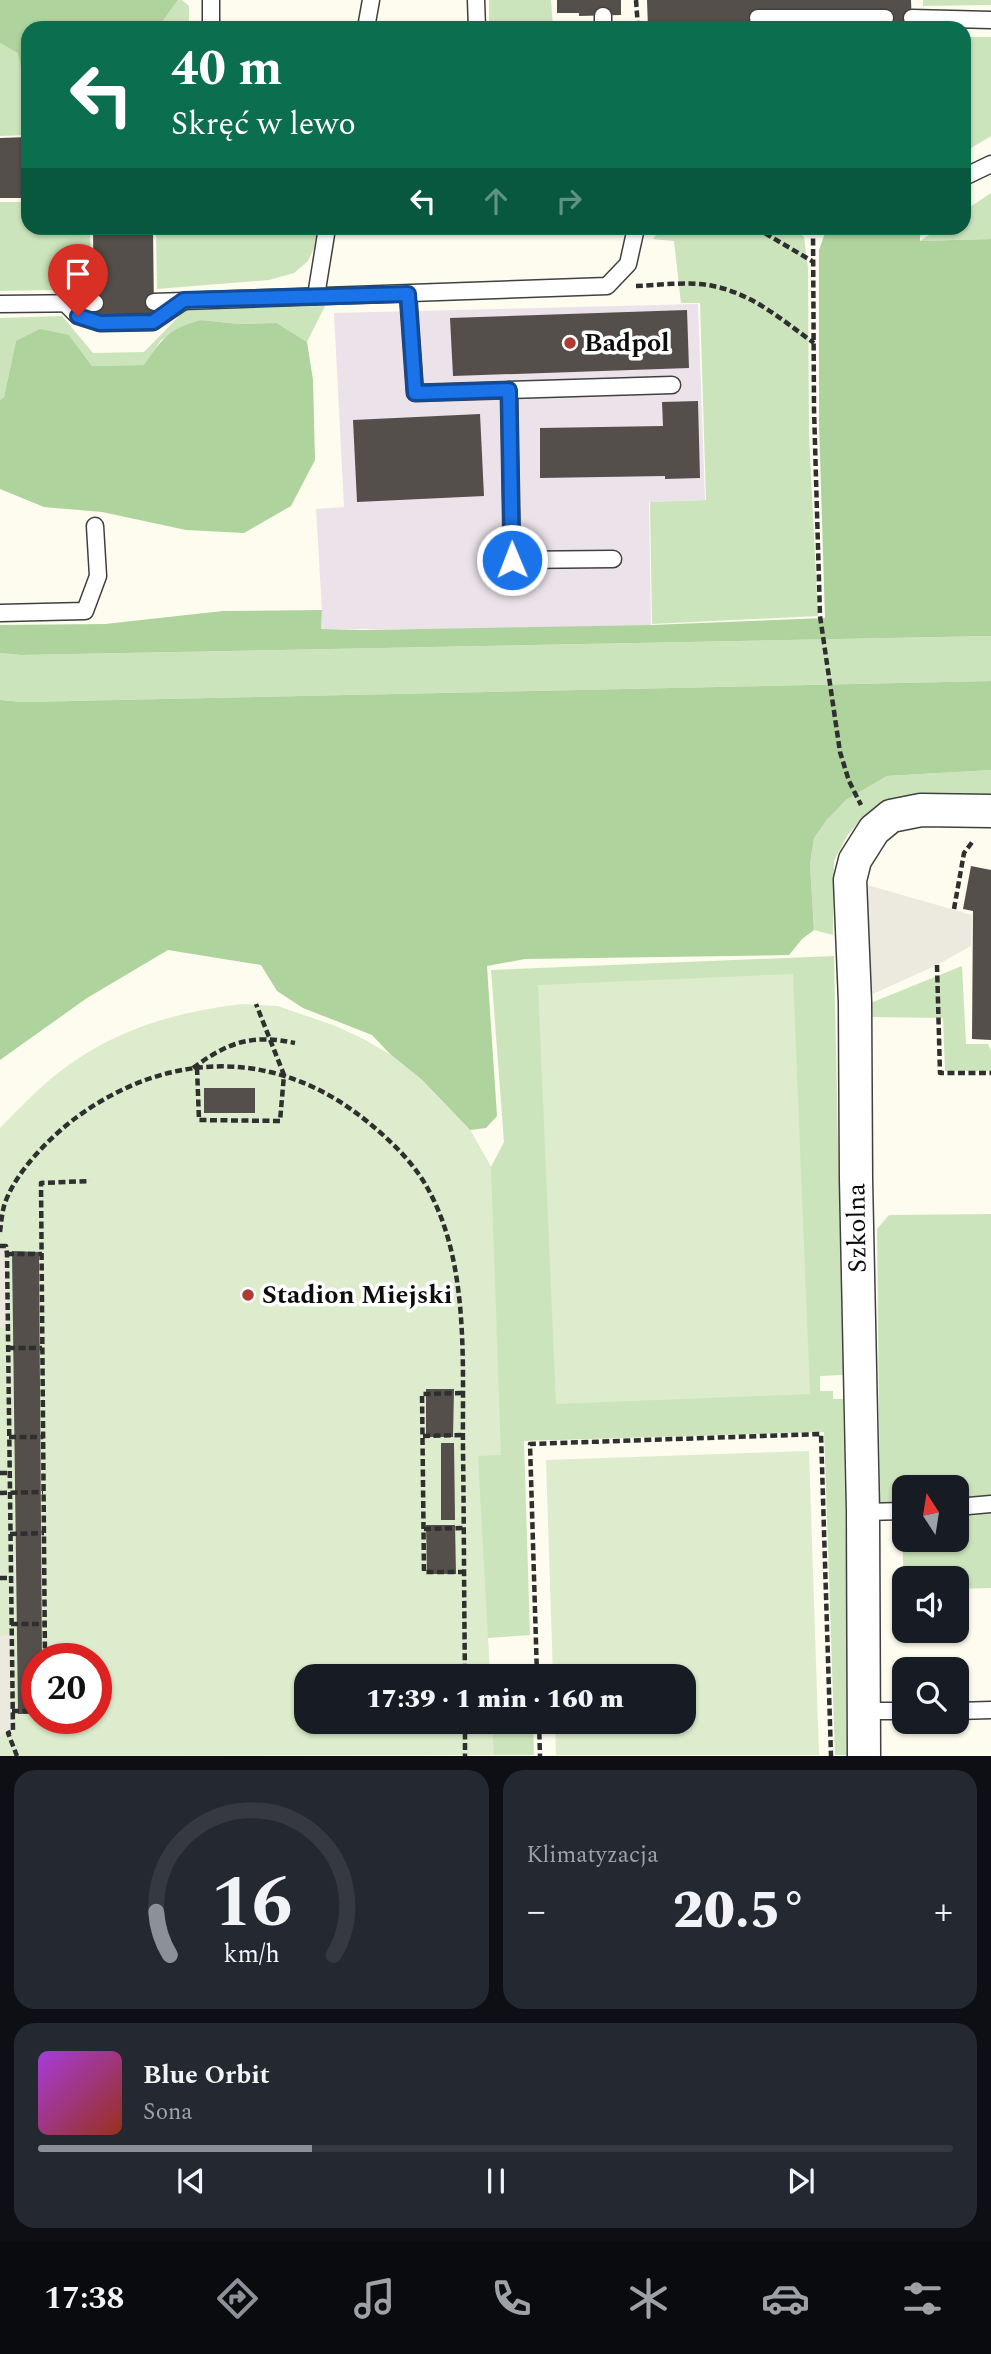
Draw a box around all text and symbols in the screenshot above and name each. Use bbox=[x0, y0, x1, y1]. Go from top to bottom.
text: 40 m bbox=[171, 32, 282, 107]
icon: left bbox=[56, 49, 147, 140]
text: Skręć w lewo bbox=[171, 100, 356, 149]
icon: left bbox=[404, 182, 442, 220]
icon: ahead bbox=[477, 182, 515, 220]
icon: right bbox=[550, 182, 588, 220]
pin bbox=[48, 244, 108, 316]
icon: arrive bbox=[59, 255, 97, 293]
place label: Badpol bbox=[584, 323, 670, 363]
marker: Badpol bbox=[562, 335, 578, 351]
position arrow bbox=[475, 523, 549, 597]
street label: Szkolna bbox=[836, 1183, 878, 1273]
place label: Stadion Miejski bbox=[262, 1275, 453, 1315]
marker: Stadion Miejski bbox=[240, 1287, 256, 1303]
north arrow bbox=[892, 1475, 970, 1552]
map controls bbox=[892, 1475, 969, 1734]
button: sound bbox=[892, 1566, 969, 1643]
speed limit sign: 20 bbox=[21, 1643, 112, 1734]
button: search bbox=[892, 1657, 969, 1734]
text: 17:39 · 1 min · 160 m bbox=[366, 1679, 624, 1719]
text: Klimatyzacja bbox=[527, 1838, 658, 1873]
text: 16 bbox=[210, 1849, 292, 1960]
text: 20.5° bbox=[673, 1872, 807, 1951]
text: − bbox=[527, 1883, 546, 1941]
text: + bbox=[934, 1883, 953, 1941]
text: km/h bbox=[223, 1936, 279, 1974]
text: Blue Orbit bbox=[143, 2055, 270, 2095]
text: Sona bbox=[143, 2095, 193, 2130]
icon: previous bbox=[172, 2162, 210, 2200]
icon: pause bbox=[477, 2162, 515, 2200]
icon: next bbox=[782, 2162, 820, 2200]
text: 17:38 bbox=[44, 2274, 124, 2323]
icon: directions bbox=[213, 2274, 262, 2323]
icon: music bbox=[350, 2274, 399, 2323]
icon: phone bbox=[487, 2274, 536, 2323]
icon: climate bbox=[624, 2274, 673, 2323]
icon: car bbox=[761, 2274, 810, 2323]
icon: filters bbox=[898, 2274, 947, 2323]

